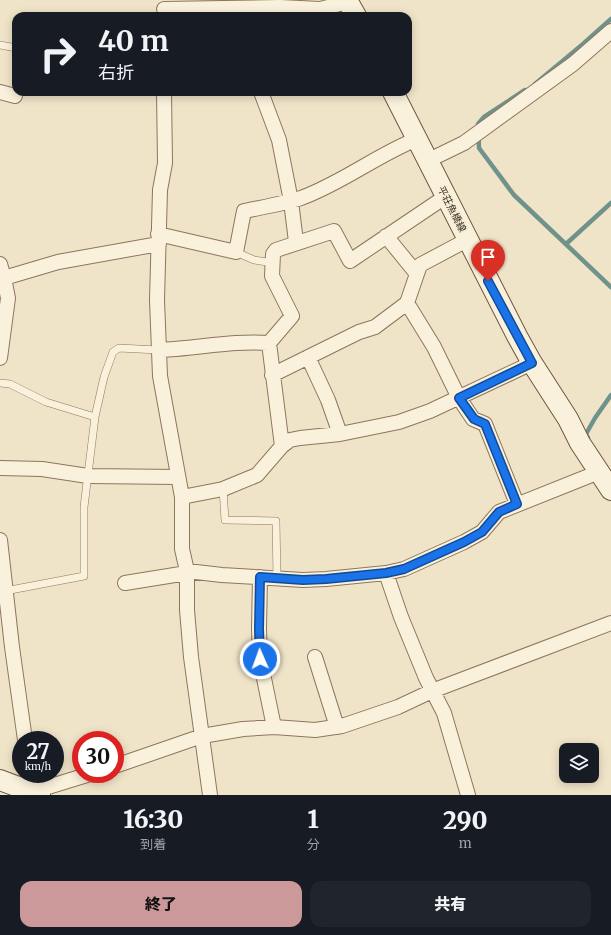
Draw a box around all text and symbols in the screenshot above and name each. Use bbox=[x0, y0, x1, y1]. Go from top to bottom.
text: 40 m bbox=[98, 23, 169, 59]
icon: right bbox=[32, 28, 84, 80]
text: 右折 bbox=[98, 61, 134, 84]
street label: 平荘魚橋線 bbox=[435, 184, 469, 234]
pin bbox=[471, 240, 505, 281]
icon: arrive bbox=[477, 246, 499, 268]
position arrow bbox=[239, 638, 281, 680]
speed limit sign: 30 bbox=[72, 731, 124, 783]
text: 27 bbox=[26, 739, 50, 764]
map controls bbox=[559, 743, 599, 783]
button: layers bbox=[559, 743, 599, 783]
text: km/h bbox=[25, 760, 51, 773]
text: 16:30 bbox=[123, 804, 183, 835]
text: 1 bbox=[308, 804, 319, 835]
text: 290 bbox=[443, 805, 488, 836]
text: m bbox=[459, 835, 472, 852]
text: 到着 bbox=[140, 836, 166, 853]
text: 分 bbox=[307, 836, 320, 853]
button: 終了 bbox=[20, 881, 302, 927]
button: 共有 bbox=[310, 881, 591, 927]

